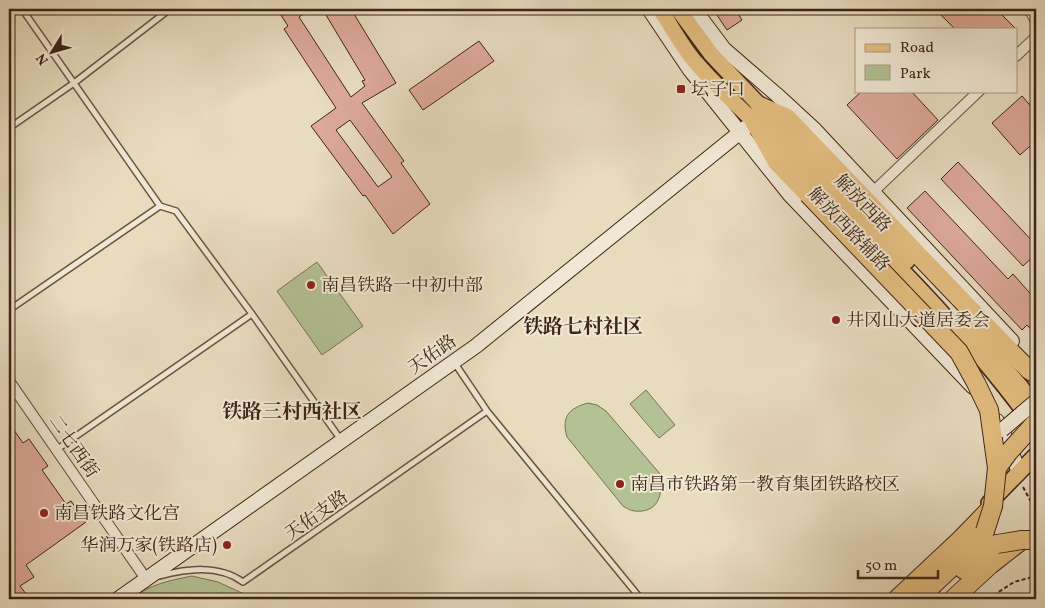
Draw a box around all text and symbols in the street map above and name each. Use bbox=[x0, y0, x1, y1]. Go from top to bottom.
north arrow bbox=[28, 28, 78, 78]
legend bbox=[855, 28, 1018, 92]
text: Road bbox=[900, 38, 934, 59]
text: N bbox=[32, 49, 53, 69]
text: Park bbox=[900, 64, 931, 85]
place label: 坛子口 bbox=[691, 78, 745, 103]
marker: 坛子口 bbox=[675, 83, 687, 95]
street label: 解放西路 bbox=[828, 169, 896, 239]
street label: 解放西路辅路 bbox=[801, 183, 894, 278]
place label: 南昌铁路一中初中部 bbox=[321, 274, 483, 299]
marker: 南昌铁路一中初中部 bbox=[305, 279, 317, 291]
place label: 井冈山大道居委会 bbox=[846, 309, 990, 334]
district label: 铁路七村社区 bbox=[523, 314, 643, 342]
marker: 井冈山大道居委会 bbox=[830, 314, 842, 326]
street label: 天佑路 bbox=[404, 330, 462, 381]
district label: 铁路三村西社区 bbox=[222, 399, 362, 427]
street label: 二七西街 bbox=[42, 410, 104, 484]
place label: 南昌市铁路第一教育集团铁路校区 bbox=[630, 473, 900, 498]
marker: 南昌市铁路第一教育集团铁路校区 bbox=[614, 478, 626, 490]
street label: 天佑支路 bbox=[280, 485, 354, 547]
place label: 南昌铁路文化宫 bbox=[54, 502, 180, 527]
marker: 南昌铁路文化宫 bbox=[38, 507, 50, 519]
place label: 华润万家(铁路店) bbox=[81, 534, 217, 559]
marker: 华润万家(铁路店) bbox=[221, 539, 233, 551]
scale bar bbox=[858, 548, 938, 580]
text: 50 m bbox=[865, 556, 897, 577]

